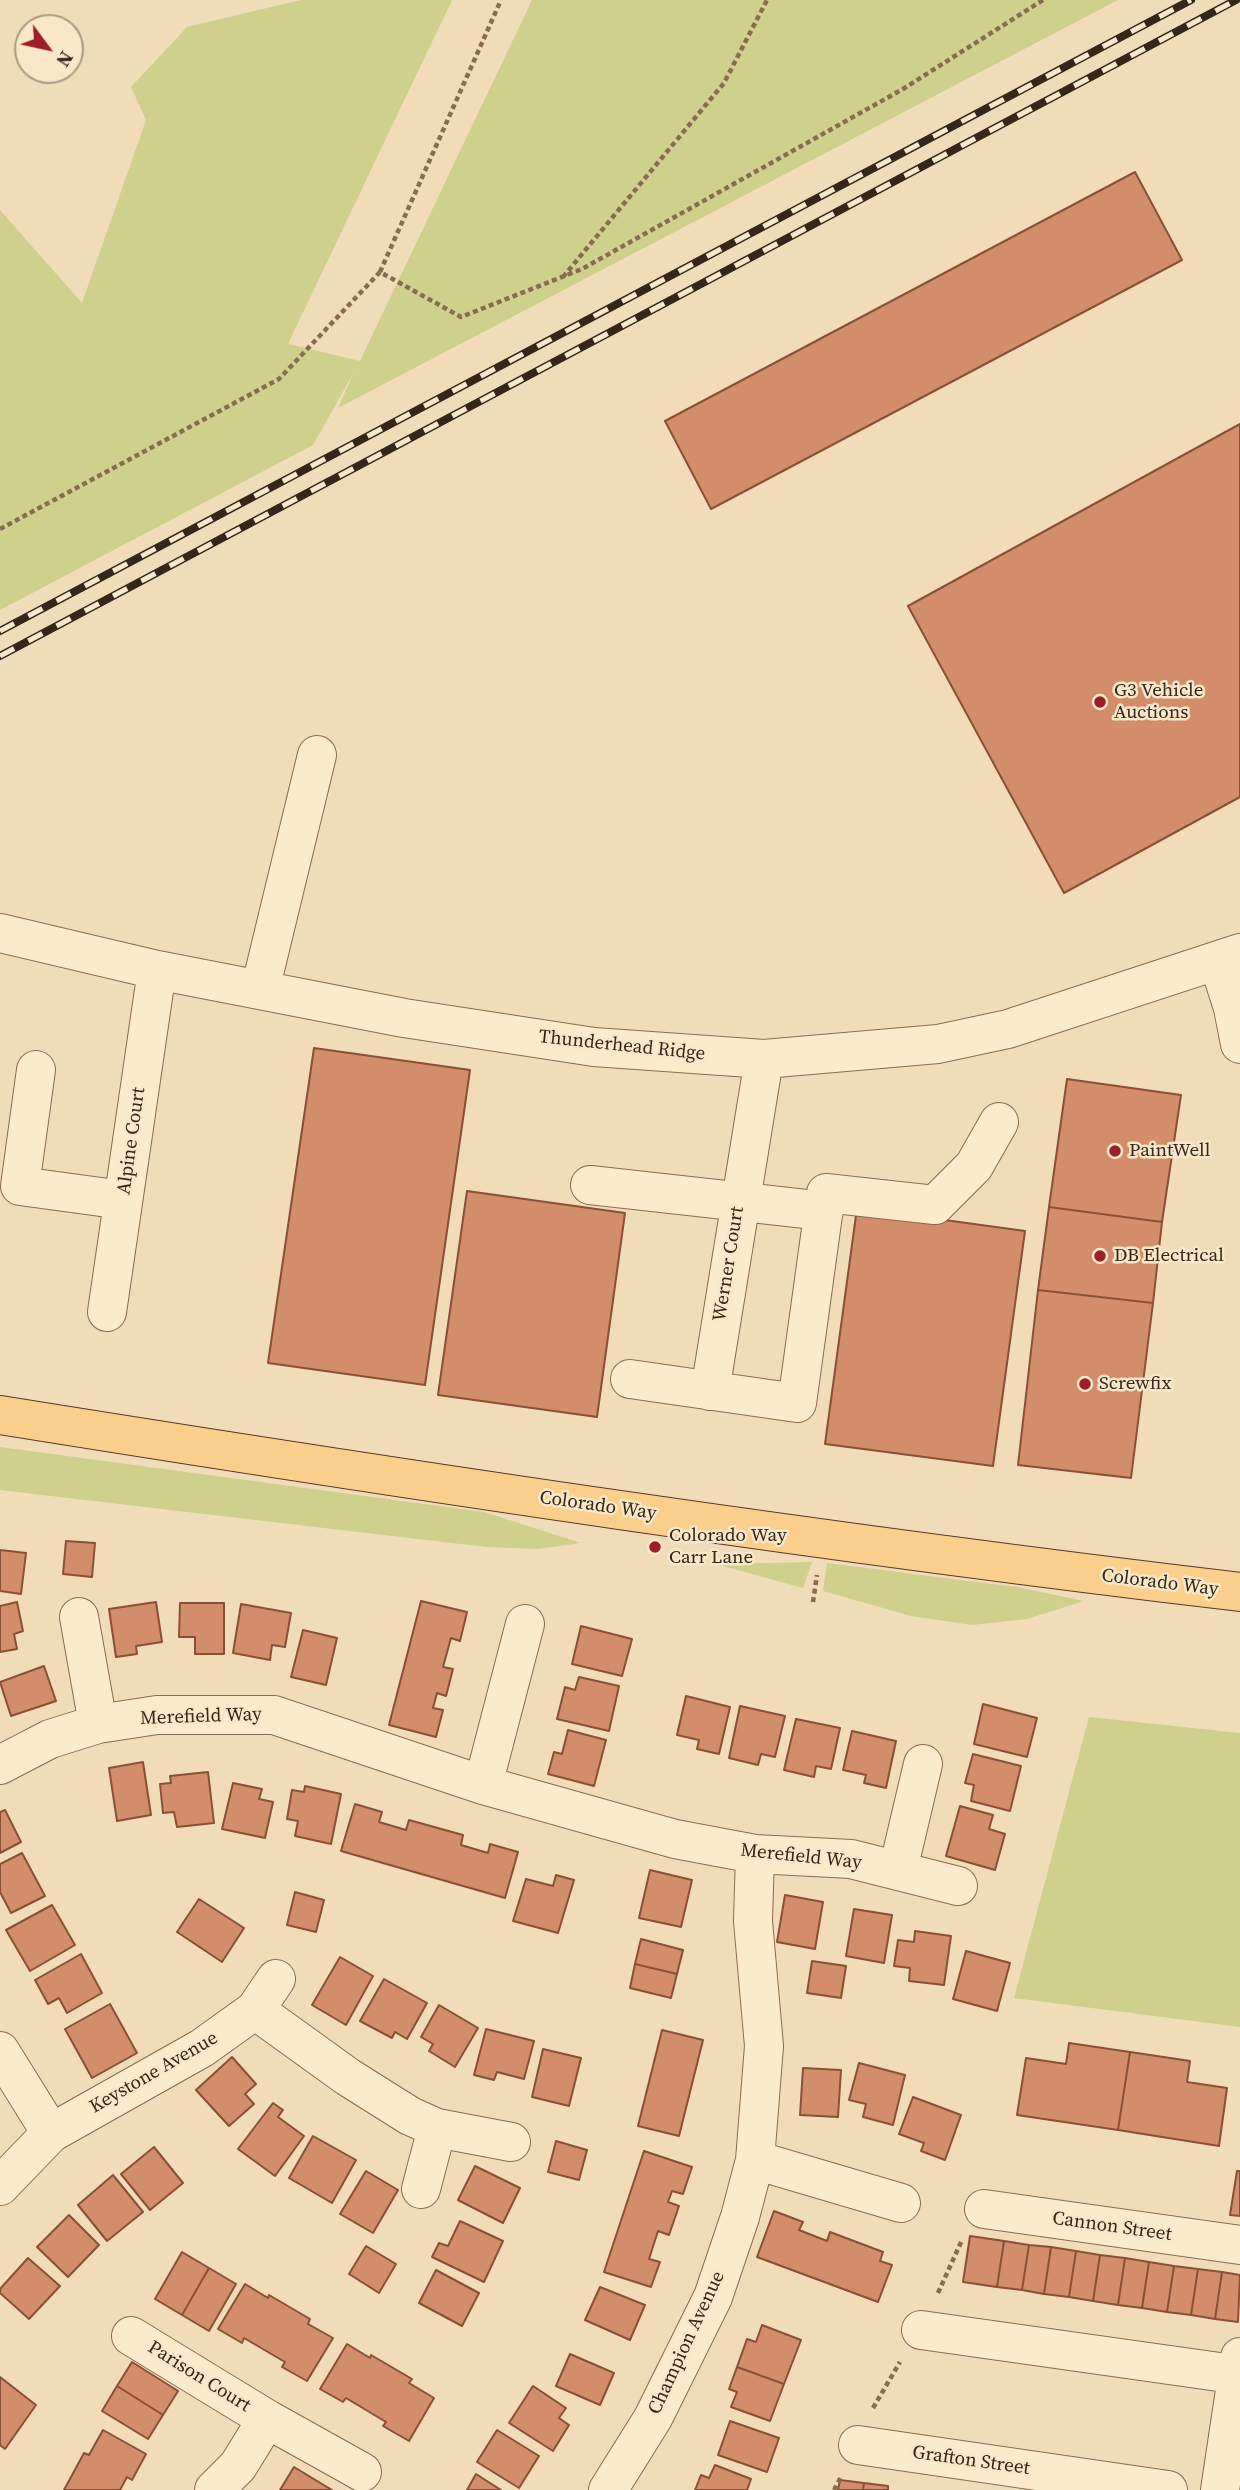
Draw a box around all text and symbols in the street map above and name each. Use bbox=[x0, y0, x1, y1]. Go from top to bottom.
north arrow bbox=[14, 14, 84, 84]
text: N bbox=[50, 46, 80, 72]
place label: G3 Vehicle Auctions bbox=[1114, 680, 1203, 724]
marker: G3 Vehicle Auctions bbox=[1092, 694, 1108, 710]
street label: Thunderhead Ridge bbox=[538, 1026, 706, 1066]
street label: Alpine Court bbox=[113, 1086, 151, 1196]
place label: PaintWell bbox=[1129, 1140, 1210, 1162]
marker: PaintWell bbox=[1107, 1143, 1123, 1159]
street label: Werner Court bbox=[709, 1205, 749, 1323]
place label: DB Electrical bbox=[1114, 1245, 1224, 1267]
marker: DB Electrical bbox=[1092, 1248, 1108, 1264]
place label: Screwfix bbox=[1099, 1373, 1171, 1395]
marker: Screwfix bbox=[1077, 1376, 1093, 1392]
street label: Colorado Way bbox=[538, 1487, 658, 1525]
place label: Colorado Way Carr Lane bbox=[669, 1525, 787, 1569]
marker: Colorado Way Carr Lane bbox=[647, 1539, 663, 1555]
street label: Colorado Way bbox=[1100, 1565, 1220, 1601]
street label: Merefield Way bbox=[140, 1703, 262, 1731]
street label: Merefield Way bbox=[739, 1839, 863, 1875]
street label: Keystone Avenue bbox=[86, 2027, 222, 2119]
street label: Cannon Street bbox=[1051, 2207, 1173, 2247]
street label: Champion Avenue bbox=[644, 2268, 730, 2418]
street label: Parison Court bbox=[143, 2336, 255, 2418]
street label: Grafton Street bbox=[911, 2441, 1031, 2481]

